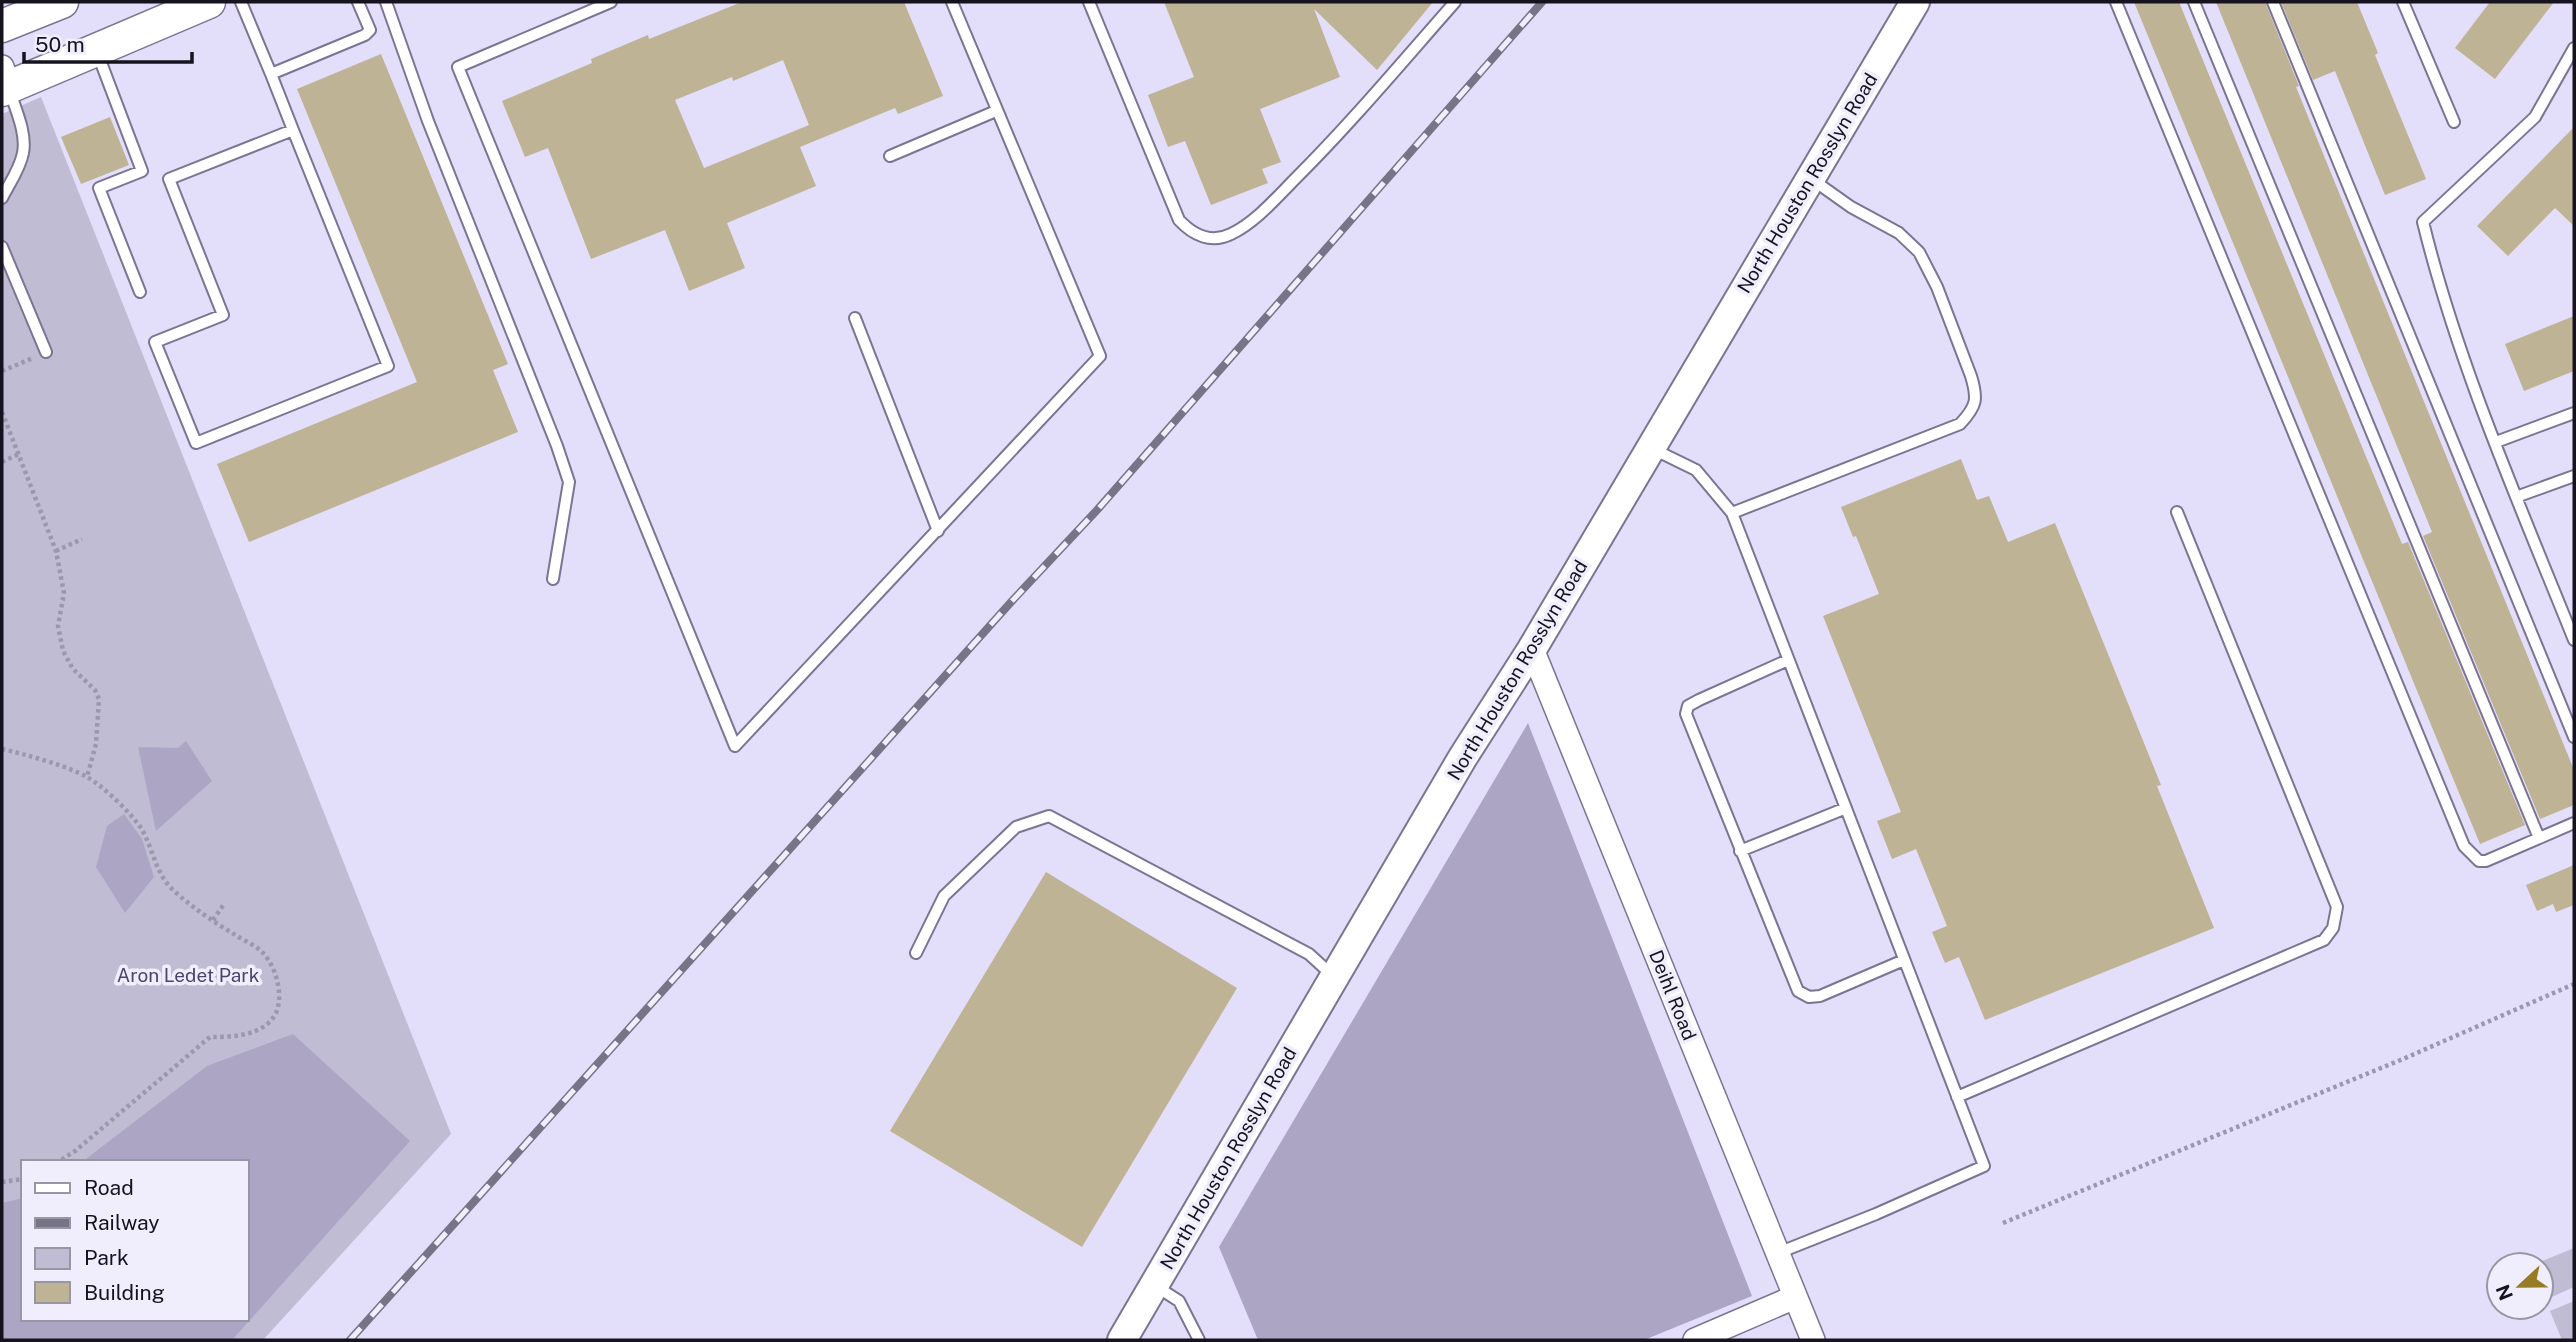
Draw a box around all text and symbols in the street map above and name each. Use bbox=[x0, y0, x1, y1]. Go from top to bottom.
scale bar bbox=[24, 21, 192, 65]
text: 50 m bbox=[35, 32, 85, 57]
street label: North Houston Rosslyn Road bbox=[1733, 69, 1881, 297]
street label: North Houston Rosslyn Road bbox=[1443, 556, 1591, 784]
street label: Deihl Road bbox=[1645, 947, 1701, 1043]
park label: Aron Ledet Park bbox=[117, 964, 260, 986]
street label: North Houston Rosslyn Road bbox=[1155, 1043, 1301, 1273]
legend bbox=[21, 1160, 248, 1321]
text: Road bbox=[84, 1175, 134, 1200]
text: Railway bbox=[84, 1210, 160, 1235]
text: Park bbox=[84, 1245, 129, 1270]
north arrow bbox=[2485, 1251, 2555, 1321]
text: Building bbox=[84, 1280, 165, 1305]
text: N bbox=[2491, 1281, 2517, 1303]

